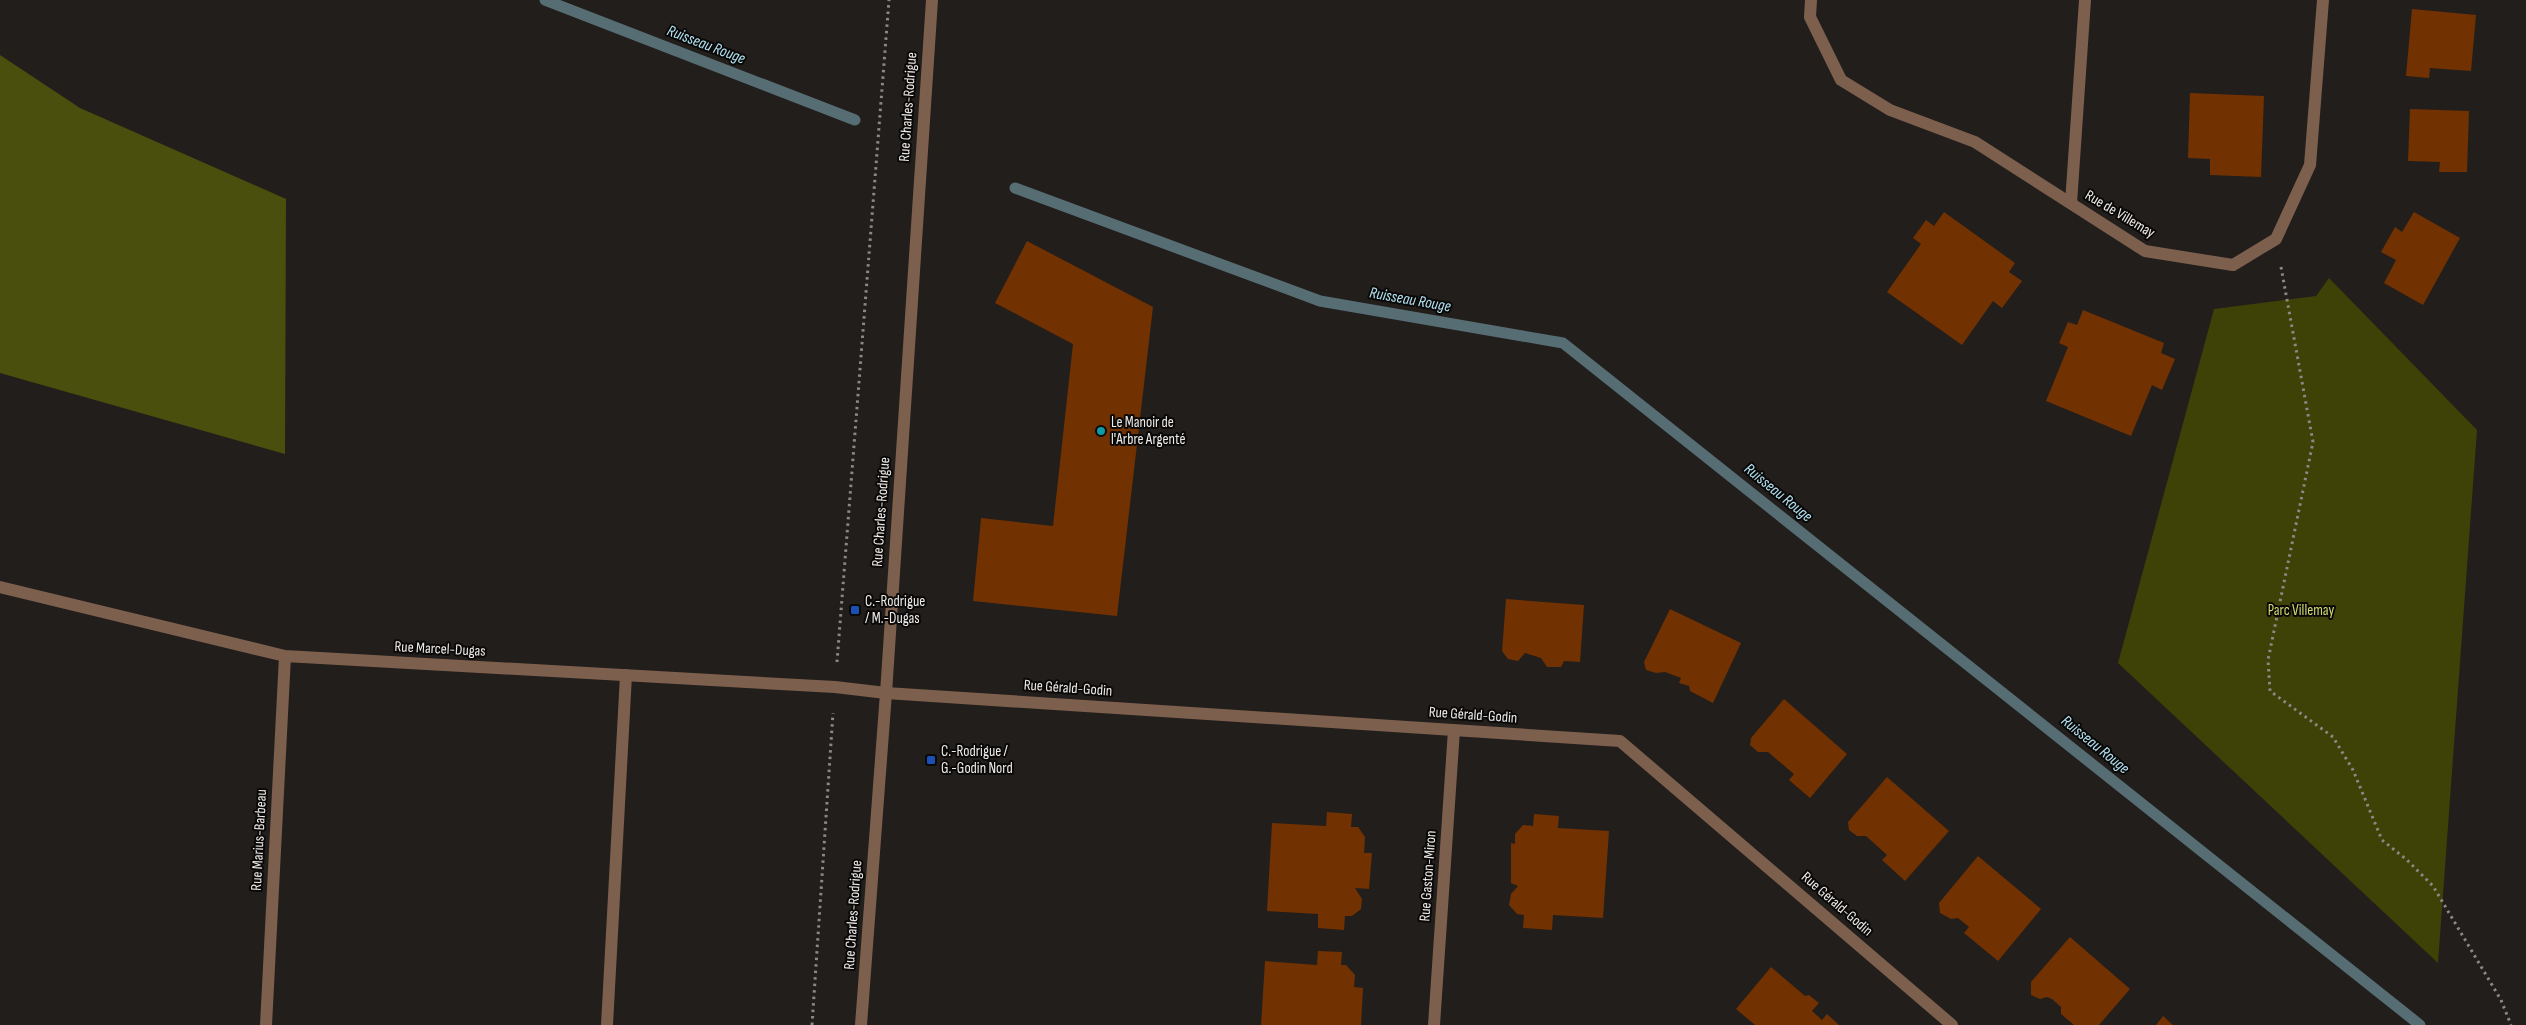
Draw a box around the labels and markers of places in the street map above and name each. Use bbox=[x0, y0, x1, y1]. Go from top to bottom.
place label: Le Manoir de l'Arbre Argenté bbox=[1111, 413, 1185, 449]
marker: Le Manoir de l'Arbre Argenté bbox=[1095, 425, 1107, 437]
place label: C.-Rodrigue / M.-Dugas bbox=[865, 592, 925, 628]
marker: C.-Rodrigue / M.-Dugas bbox=[849, 604, 861, 616]
place label: C.-Rodrigue / G.-Godin Nord bbox=[941, 742, 1013, 778]
marker: C.-Rodrigue / G.-Godin Nord bbox=[925, 754, 937, 766]

